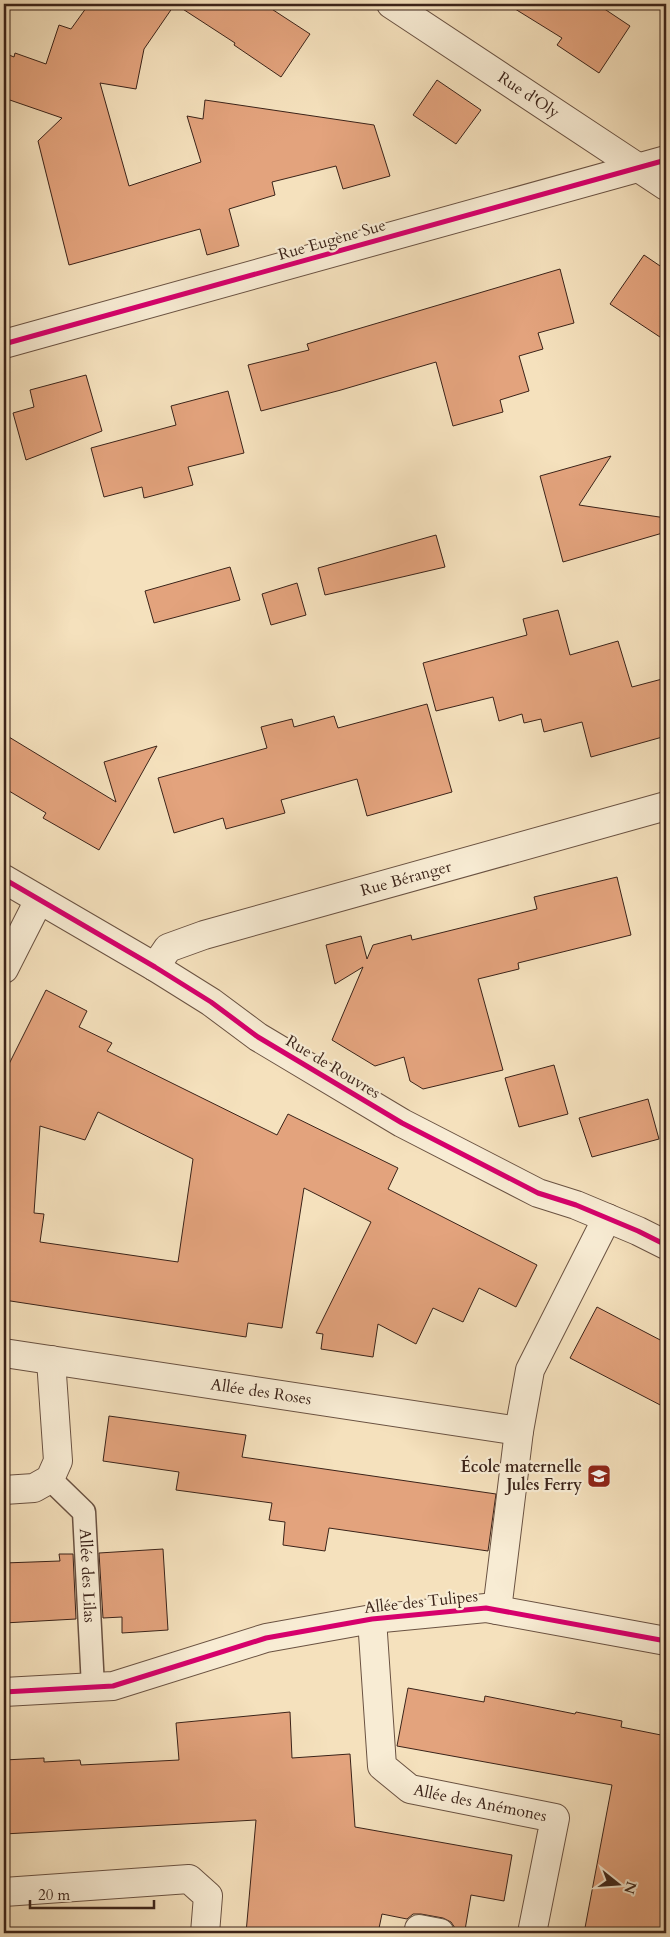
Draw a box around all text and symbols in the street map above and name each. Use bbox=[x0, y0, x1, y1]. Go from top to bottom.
street label: Rue d'Oly bbox=[493, 67, 564, 124]
street label: Rue Eugène Sue bbox=[276, 214, 388, 266]
street label: Rue Béranger bbox=[358, 855, 454, 902]
street label: Rue de Rouvres bbox=[282, 1030, 384, 1104]
street label: Allée des Roses bbox=[209, 1373, 313, 1410]
place label: École maternelle Jules Ferry bbox=[460, 1455, 582, 1496]
school or university icon: École maternelle Jules Ferry bbox=[586, 1463, 612, 1489]
street label: Allée des Lilas bbox=[74, 1528, 101, 1623]
street label: Allée des Tulipes bbox=[363, 1585, 479, 1619]
street label: Allée des Anémones bbox=[411, 1779, 549, 1827]
north arrow bbox=[592, 1860, 642, 1910]
scale bar bbox=[30, 1877, 154, 1909]
text: N bbox=[619, 1879, 641, 1896]
text: 20 m bbox=[38, 1885, 70, 1905]

